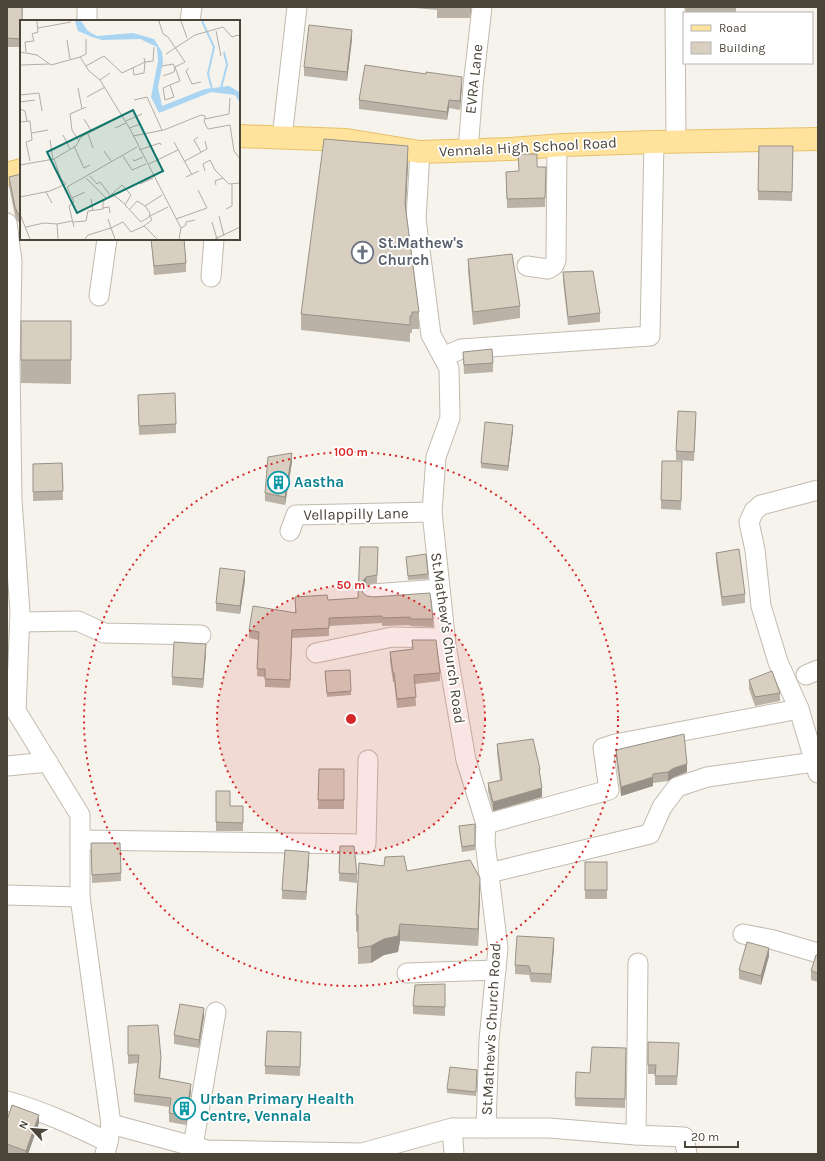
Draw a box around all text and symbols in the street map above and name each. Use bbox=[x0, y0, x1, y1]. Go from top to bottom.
legend bbox=[683, 12, 813, 64]
inset map bbox=[20, 20, 240, 240]
text: Road bbox=[719, 21, 747, 35]
text: Building bbox=[719, 41, 766, 55]
street label: EVRA Lane bbox=[461, 43, 487, 115]
street label: Vennala High School Road bbox=[439, 133, 617, 161]
place label: St.Mathew's Church bbox=[378, 234, 464, 269]
church icon: St.Mathew's Church bbox=[350, 239, 376, 265]
text: 100 m bbox=[334, 445, 368, 459]
building icon: Aastha bbox=[265, 469, 291, 495]
place label: Aastha bbox=[294, 473, 344, 491]
street label: Vellappilly Lane bbox=[303, 504, 409, 524]
street label: St.Mathew's Church Road bbox=[427, 551, 469, 725]
text: 50 m bbox=[337, 578, 366, 592]
centre of rings bbox=[344, 712, 358, 726]
street label: St.Mathew's Church Road bbox=[477, 942, 505, 1116]
place label: Urban Primary Health Centre, Vennala bbox=[200, 1090, 354, 1125]
building icon: Urban Primary Health Centre, Vennala bbox=[171, 1095, 197, 1121]
north arrow bbox=[12, 1109, 52, 1149]
text: N bbox=[16, 1118, 31, 1131]
scale bar bbox=[685, 1123, 738, 1149]
text: 20 m bbox=[691, 1130, 719, 1144]

